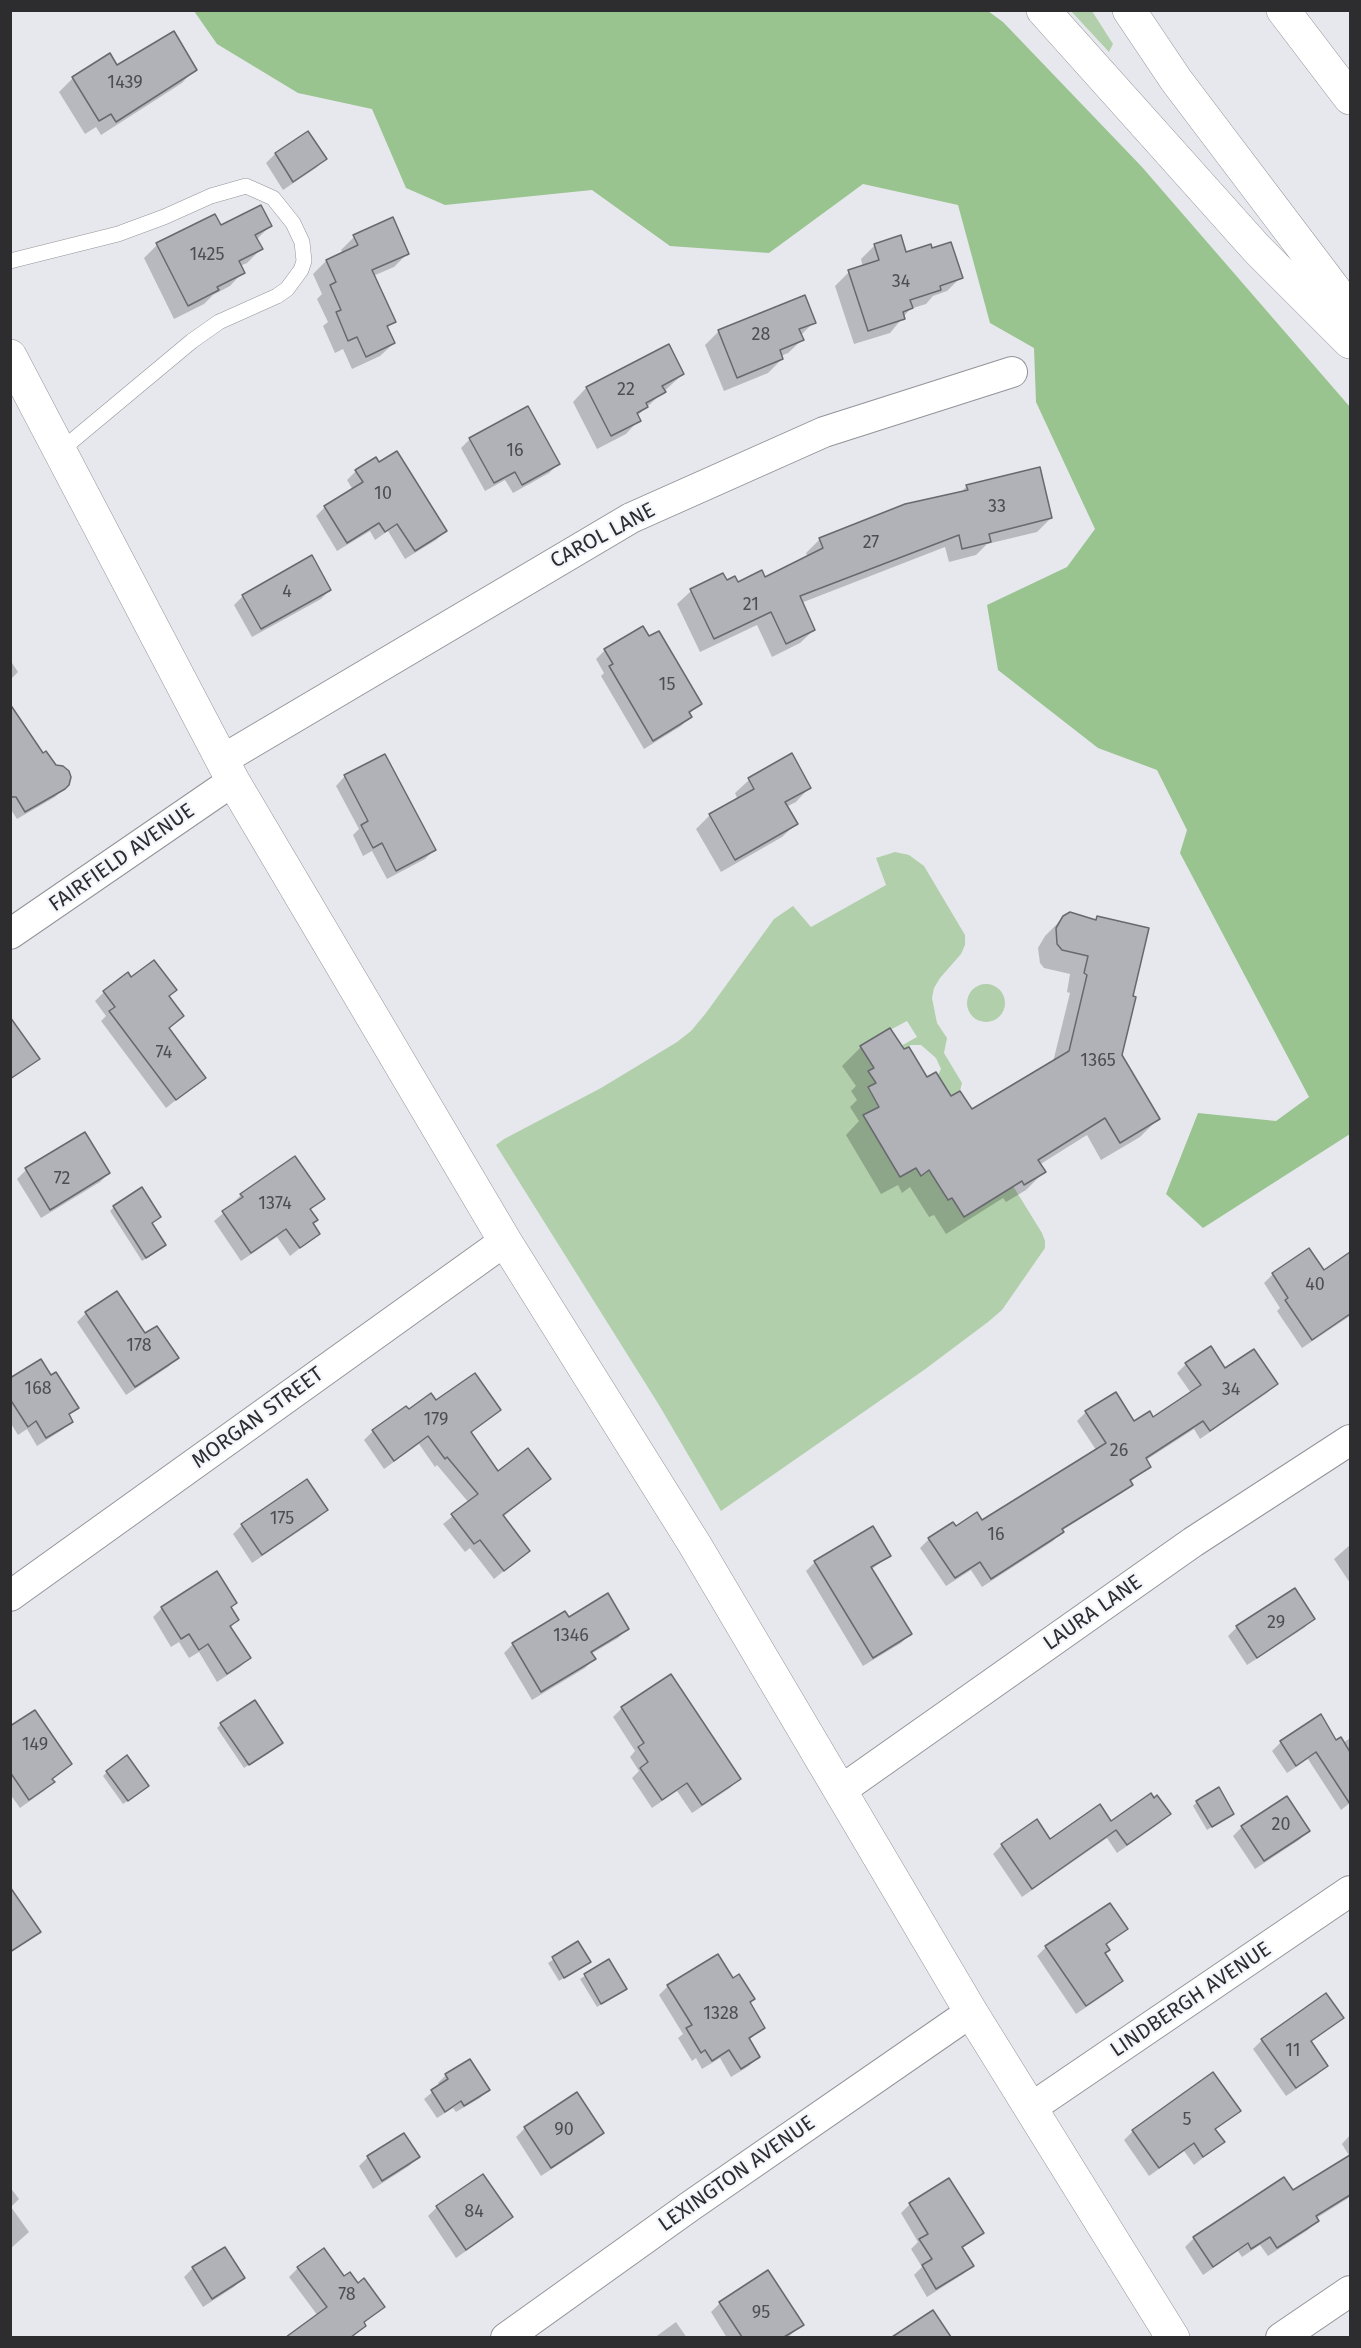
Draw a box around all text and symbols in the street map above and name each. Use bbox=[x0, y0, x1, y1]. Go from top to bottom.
house number: 1439 bbox=[107, 72, 143, 94]
house number: 1425 bbox=[190, 244, 224, 266]
house number: 34 bbox=[892, 271, 910, 293]
house number: 28 bbox=[752, 324, 770, 346]
house number: 22 bbox=[617, 379, 635, 401]
house number: 16 bbox=[506, 440, 524, 462]
house number: 10 bbox=[374, 483, 392, 505]
house number: 33 bbox=[988, 496, 1006, 518]
street label: CAROL LANE bbox=[546, 498, 660, 574]
house number: 27 bbox=[863, 532, 879, 554]
house number: 4 bbox=[282, 581, 292, 603]
house number: 21 bbox=[743, 594, 759, 616]
house number: 15 bbox=[659, 674, 675, 696]
street label: FAIRFIELD AVENUE bbox=[44, 798, 200, 918]
house number: 74 bbox=[156, 1042, 172, 1064]
house number: 1365 bbox=[1080, 1050, 1116, 1072]
house number: 72 bbox=[54, 1168, 70, 1190]
house number: 1374 bbox=[258, 1193, 292, 1215]
house number: 40 bbox=[1305, 1274, 1325, 1296]
house number: 178 bbox=[126, 1335, 152, 1357]
street label: MORGAN STREET bbox=[187, 1362, 329, 1474]
house number: 168 bbox=[24, 1378, 52, 1400]
house number: 34 bbox=[1222, 1379, 1240, 1401]
house number: 179 bbox=[424, 1409, 448, 1431]
house number: 26 bbox=[1110, 1440, 1128, 1462]
house number: 175 bbox=[270, 1508, 294, 1530]
house number: 16 bbox=[987, 1524, 1005, 1546]
street label: LAURA LANE bbox=[1039, 1570, 1147, 1656]
house number: 29 bbox=[1267, 1612, 1285, 1634]
house number: 1346 bbox=[553, 1625, 589, 1647]
house number: 149 bbox=[22, 1734, 48, 1756]
house number: 20 bbox=[1272, 1814, 1290, 1836]
street label: LINDBERGH AVENUE bbox=[1106, 1937, 1276, 2063]
house number: 1328 bbox=[703, 2003, 739, 2025]
house number: 11 bbox=[1285, 2040, 1301, 2062]
house number: 5 bbox=[1182, 2109, 1192, 2131]
street label: LEXINGTON AVENUE bbox=[654, 2111, 820, 2237]
house number: 90 bbox=[554, 2119, 574, 2141]
house number: 84 bbox=[464, 2201, 484, 2223]
house number: 78 bbox=[338, 2284, 356, 2306]
house number: 95 bbox=[752, 2302, 770, 2324]

